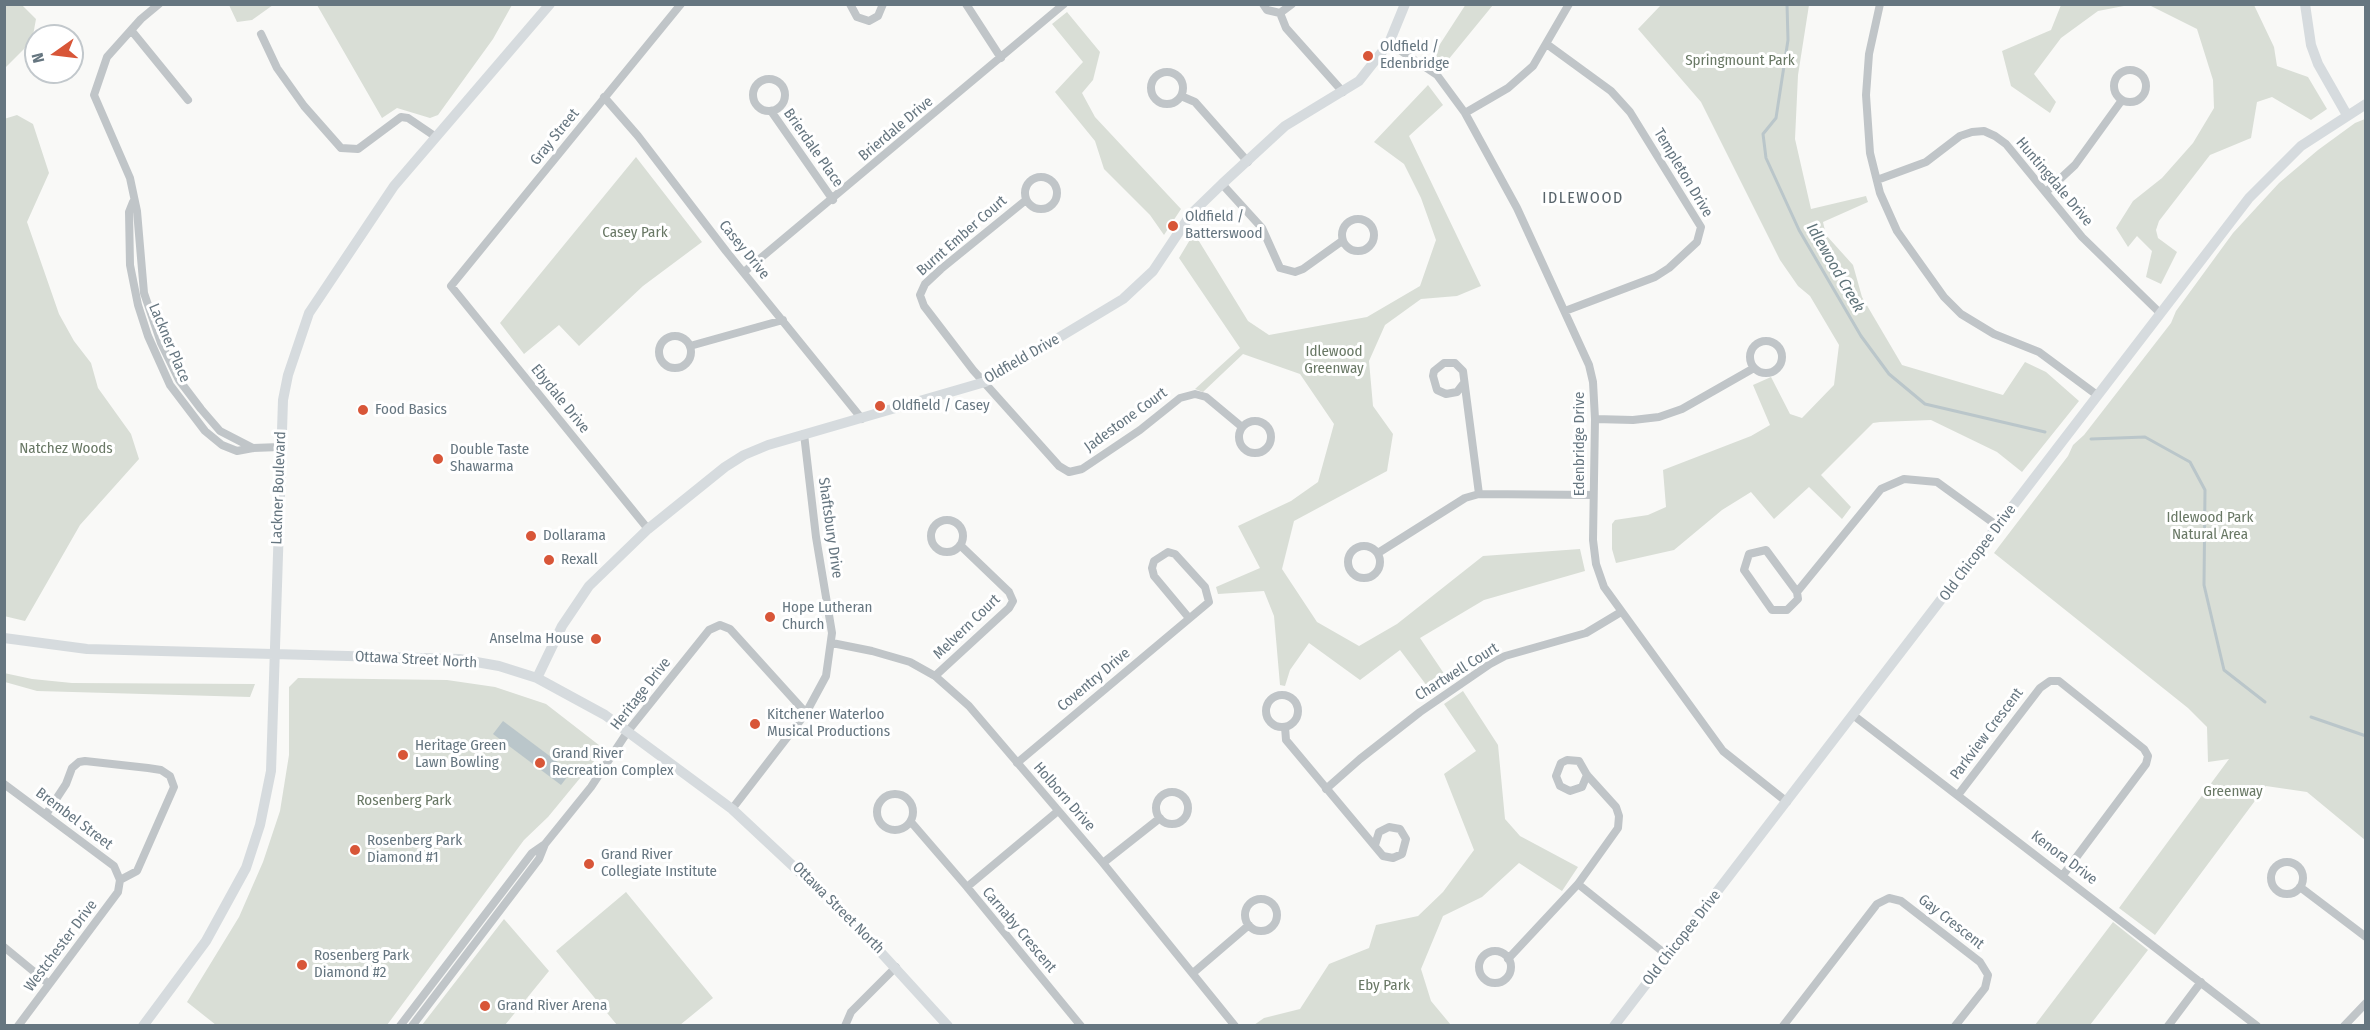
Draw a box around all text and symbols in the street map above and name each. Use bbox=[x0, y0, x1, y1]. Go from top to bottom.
north arrow bbox=[24, 24, 84, 84]
place label: Oldfield / Edenbridge bbox=[1380, 38, 1449, 73]
marker: Oldfield / Edenbridge bbox=[1361, 49, 1375, 63]
text: N bbox=[28, 51, 48, 65]
park label: Springmount Park bbox=[1685, 52, 1795, 70]
street label: Brierdale Drive bbox=[855, 93, 937, 165]
street label: Gray Street bbox=[527, 105, 583, 169]
street label: Brierdale Place bbox=[779, 105, 847, 191]
street label: Templeton Drive bbox=[1650, 125, 1716, 221]
street label: Huntingdale Drive bbox=[2012, 134, 2096, 230]
district label: IDLEWOOD bbox=[1542, 189, 1624, 209]
street label: Burnt Ember Court bbox=[913, 192, 1011, 280]
place label: Oldfield / Batterswood bbox=[1185, 208, 1263, 243]
street label: Casey Drive bbox=[715, 217, 773, 283]
marker: Oldfield / Batterswood bbox=[1166, 219, 1180, 233]
water label: Idlewood Creek bbox=[1802, 220, 1868, 316]
park label: Casey Park bbox=[602, 224, 668, 242]
street label: Lackner Place bbox=[144, 301, 194, 385]
street label: Oldfield Drive bbox=[981, 330, 1063, 388]
park label: Idlewood Greenway bbox=[1304, 343, 1364, 378]
street label: Ebydale Drive bbox=[527, 361, 593, 437]
street label: Jadestone Court bbox=[1081, 384, 1171, 456]
street label: Edenbridge Drive bbox=[1571, 392, 1589, 496]
place label: Oldfield / Casey bbox=[892, 397, 990, 415]
marker: Oldfield / Casey bbox=[873, 399, 887, 413]
place label: Food Basics bbox=[375, 401, 447, 419]
marker: Food Basics bbox=[356, 403, 370, 417]
street label: Lackner Boulevard bbox=[268, 431, 290, 545]
park label: Natchez Woods bbox=[19, 440, 113, 458]
place label: Double Taste Shawarma bbox=[450, 441, 529, 476]
marker: Double Taste Shawarma bbox=[431, 452, 445, 466]
street label: Shaftsbury Drive bbox=[814, 476, 846, 580]
street label: Old Chicopee Drive bbox=[1936, 501, 2020, 605]
park label: Idlewood Park Natural Area bbox=[2166, 509, 2254, 544]
place label: Dollarama bbox=[543, 527, 606, 545]
marker: Dollarama bbox=[524, 529, 538, 543]
place label: Rexall bbox=[561, 551, 598, 569]
marker: Rexall bbox=[542, 553, 556, 567]
street label: Melvern Court bbox=[930, 591, 1004, 663]
place label: Hope Lutheran Church bbox=[782, 599, 872, 634]
marker: Hope Lutheran Church bbox=[763, 610, 777, 624]
place label: Anselma House bbox=[489, 630, 584, 648]
marker: Anselma House bbox=[589, 632, 603, 646]
street label: Chartwell Court bbox=[1412, 639, 1502, 705]
street label: Coventry Drive bbox=[1054, 644, 1134, 716]
street label: Ottawa Street North bbox=[354, 648, 478, 672]
street label: Heritage Drive bbox=[607, 654, 675, 734]
street label: Parkview Crescent bbox=[1947, 685, 2027, 783]
place label: Kitchener Waterloo Musical Productions bbox=[767, 706, 890, 741]
marker: Kitchener Waterloo Musical Productions bbox=[748, 717, 762, 731]
place label: Heritage Green Lawn Bowling bbox=[415, 737, 506, 772]
place label: Grand River Recreation Complex bbox=[552, 745, 674, 780]
marker: Heritage Green Lawn Bowling bbox=[396, 748, 410, 762]
marker: Grand River Recreation Complex bbox=[533, 756, 547, 770]
street label: Holborn Drive bbox=[1029, 759, 1099, 835]
park label: Greenway bbox=[2203, 783, 2263, 801]
street label: Brembel Street bbox=[32, 784, 116, 854]
park label: Rosenberg Park bbox=[356, 792, 452, 810]
street label: Kenora Drive bbox=[2027, 827, 2101, 889]
place label: Rosenberg Park Diamond #1 bbox=[367, 832, 462, 867]
marker: Rosenberg Park Diamond #1 bbox=[348, 843, 362, 857]
place label: Grand River Collegiate Institute bbox=[601, 846, 717, 881]
marker: Grand River Collegiate Institute bbox=[582, 857, 596, 871]
street label: Ottawa Street North bbox=[788, 858, 888, 958]
street label: Carnaby Crescent bbox=[978, 884, 1060, 976]
street label: Old Chicopee Drive bbox=[1639, 887, 1725, 989]
street label: Gay Crescent bbox=[1915, 891, 1987, 953]
street label: Westchester Drive bbox=[21, 897, 101, 995]
place label: Rosenberg Park Diamond #2 bbox=[314, 947, 409, 982]
marker: Rosenberg Park Diamond #2 bbox=[295, 958, 309, 972]
park label: Eby Park bbox=[1358, 977, 1410, 995]
place label: Grand River Arena bbox=[497, 997, 607, 1015]
marker: Grand River Arena bbox=[478, 999, 492, 1013]

